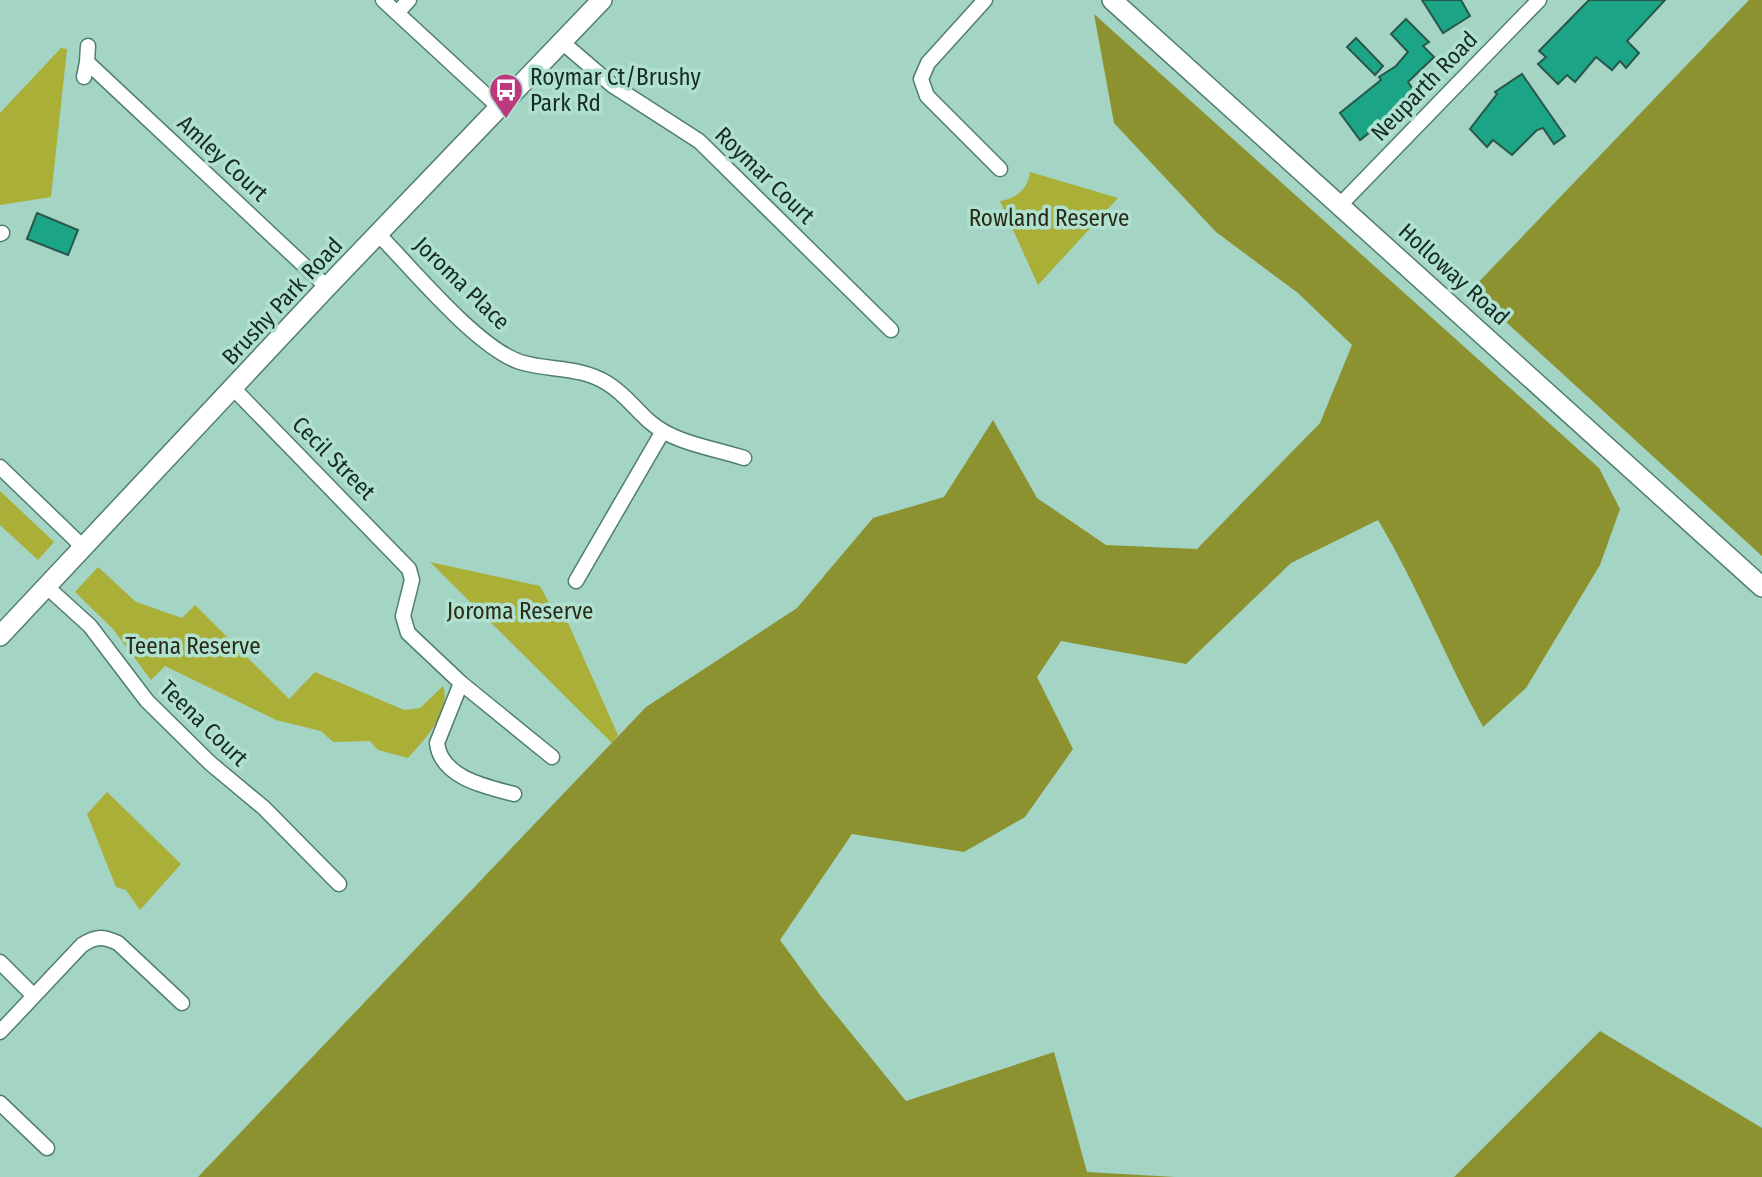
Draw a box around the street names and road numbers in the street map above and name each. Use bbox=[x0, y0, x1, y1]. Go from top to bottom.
street label: Neuparth Road bbox=[1365, 25, 1483, 147]
street label: Amley Court bbox=[172, 109, 274, 207]
street label: Roymar Court bbox=[709, 121, 821, 230]
street label: Holloway Road bbox=[1393, 217, 1515, 331]
street label: Brushy Park Road bbox=[216, 231, 348, 371]
street label: Joroma Place bbox=[408, 231, 516, 335]
street label: Cecil Street bbox=[287, 411, 382, 506]
street label: Teena Court bbox=[154, 674, 254, 772]

